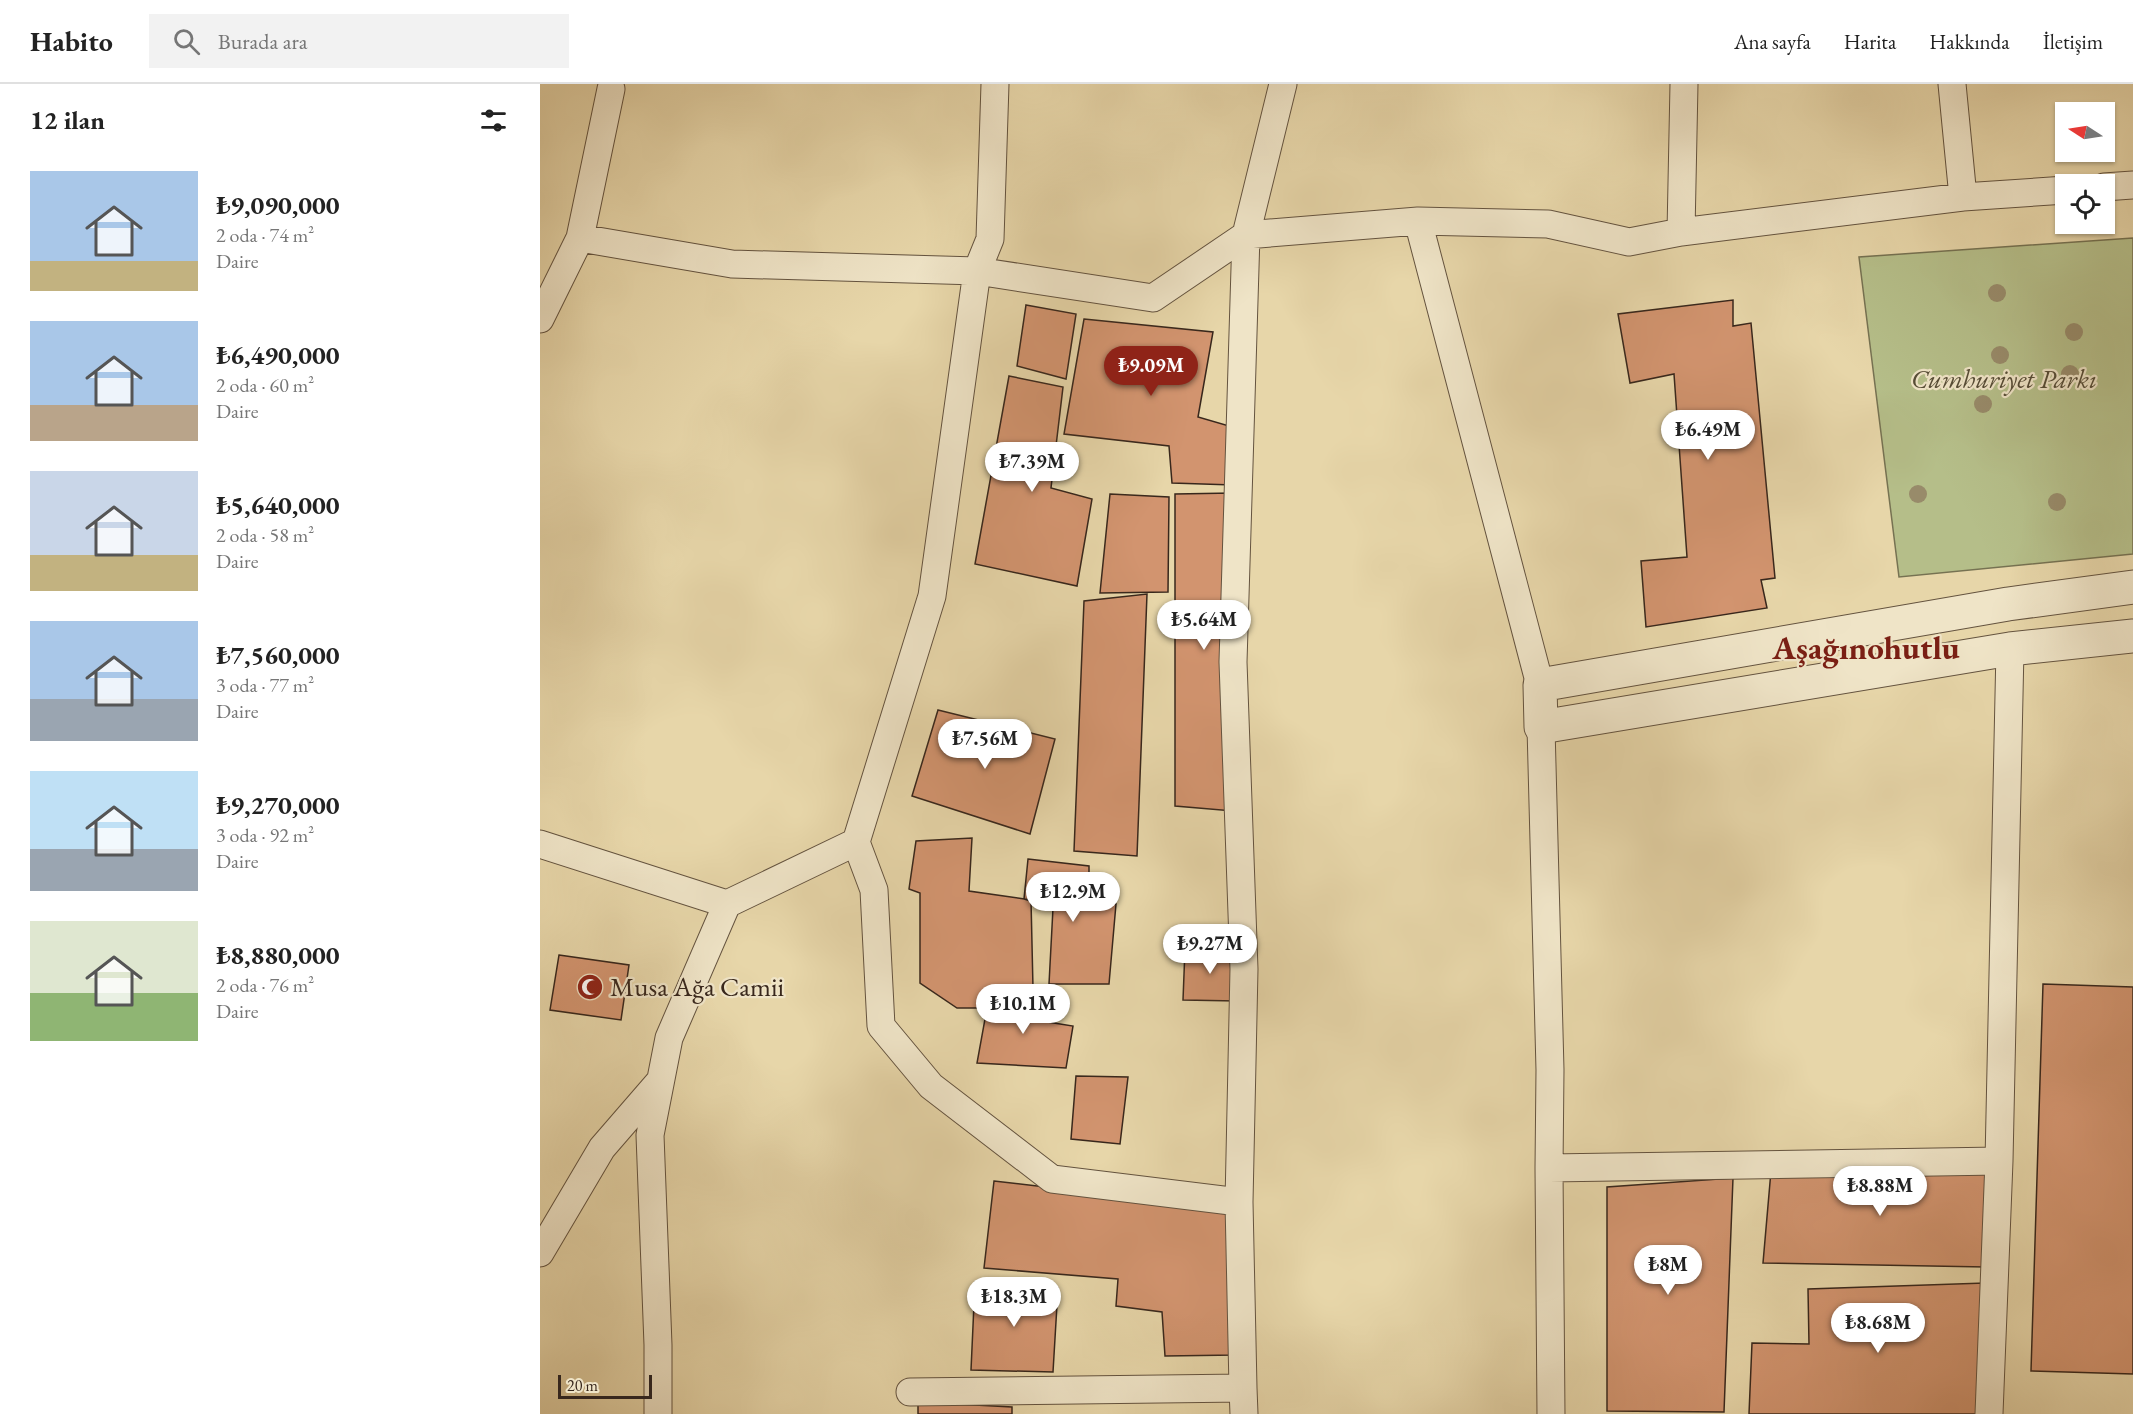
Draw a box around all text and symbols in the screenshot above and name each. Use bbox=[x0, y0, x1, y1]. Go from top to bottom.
search box bbox=[149, 14, 569, 68]
text: Habito bbox=[30, 23, 113, 59]
icon: search bbox=[170, 25, 203, 58]
text: Burada ara bbox=[218, 27, 308, 56]
text: Ana sayfa bbox=[1734, 28, 1811, 55]
text: Harita bbox=[1844, 28, 1896, 55]
text: Hakkında bbox=[1929, 28, 2010, 55]
text: İletişim bbox=[2043, 28, 2103, 55]
north arrow bbox=[2055, 102, 2115, 162]
map controls bbox=[2055, 102, 2115, 234]
text: 12 ilan bbox=[30, 103, 105, 137]
icon: filters bbox=[477, 104, 510, 137]
button: locate bbox=[2055, 174, 2115, 234]
text: ₺9,090,000 bbox=[216, 188, 339, 222]
icon: home bbox=[78, 195, 150, 267]
text: 2 oda · 74 m² bbox=[216, 222, 314, 248]
text: Daire bbox=[216, 248, 258, 274]
text: ₺6,490,000 bbox=[216, 338, 339, 372]
icon: home bbox=[78, 345, 150, 417]
pin: ₺9.09M bbox=[1102, 346, 1200, 397]
text: ₺9.09M bbox=[1118, 352, 1184, 378]
park label: Cumhuriyet Parkı bbox=[1911, 361, 2097, 396]
text: 2 oda · 60 m² bbox=[216, 372, 314, 398]
text: Daire bbox=[216, 398, 258, 424]
pin: ₺6.49M bbox=[1659, 410, 1757, 461]
text: ₺6.49M bbox=[1675, 416, 1741, 442]
pin: ₺7.39M bbox=[983, 442, 1081, 493]
text: ₺7.39M bbox=[999, 448, 1065, 474]
text: ₺5,640,000 bbox=[216, 488, 339, 522]
icon: home bbox=[78, 495, 150, 567]
text: 2 oda · 58 m² bbox=[216, 522, 314, 548]
text: Daire bbox=[216, 548, 258, 574]
pin: ₺5.64M bbox=[1155, 600, 1253, 651]
text: ₺5.64M bbox=[1171, 606, 1237, 632]
district label: Aşağınohutlu bbox=[1771, 626, 1960, 669]
text: ₺7,560,000 bbox=[216, 638, 339, 672]
icon: home bbox=[78, 645, 150, 717]
text: 3 oda · 77 m² bbox=[216, 672, 314, 698]
text: Daire bbox=[216, 698, 258, 724]
pin: ₺7.56M bbox=[936, 719, 1034, 770]
text: ₺7.56M bbox=[952, 725, 1018, 751]
text: ₺9,270,000 bbox=[216, 788, 339, 822]
icon: home bbox=[78, 795, 150, 867]
text: 3 oda · 92 m² bbox=[216, 822, 314, 848]
text: Daire bbox=[216, 848, 258, 874]
pin: ₺12.9M bbox=[1024, 872, 1122, 923]
text: ₺12.9M bbox=[1040, 878, 1106, 904]
pin: ₺9.27M bbox=[1161, 924, 1259, 975]
text: ₺9.27M bbox=[1177, 930, 1243, 956]
text: ₺8,880,000 bbox=[216, 938, 339, 972]
icon: home bbox=[78, 945, 150, 1017]
place label: Musa Ağa Camii bbox=[610, 969, 785, 1004]
text: 2 oda · 76 m² bbox=[216, 972, 314, 998]
mosque icon: Musa Ağa Camii bbox=[575, 972, 605, 1002]
pin: ₺10.1M bbox=[974, 984, 1072, 1035]
text: ₺10.1M bbox=[990, 990, 1056, 1016]
text: Daire bbox=[216, 998, 258, 1024]
pin: ₺8.88M bbox=[1831, 1166, 1929, 1217]
text: ₺8.88M bbox=[1847, 1172, 1913, 1198]
pin: ₺8M bbox=[1639, 1245, 1697, 1296]
text: ₺8M bbox=[1648, 1251, 1688, 1277]
pin: ₺18.3M bbox=[965, 1277, 1063, 1328]
text: ₺18.3M bbox=[981, 1283, 1047, 1309]
pin: ₺8.68M bbox=[1829, 1303, 1927, 1354]
text: ₺8.68M bbox=[1845, 1309, 1911, 1335]
scale bar bbox=[558, 1372, 652, 1400]
text: 20 m bbox=[567, 1375, 598, 1396]

